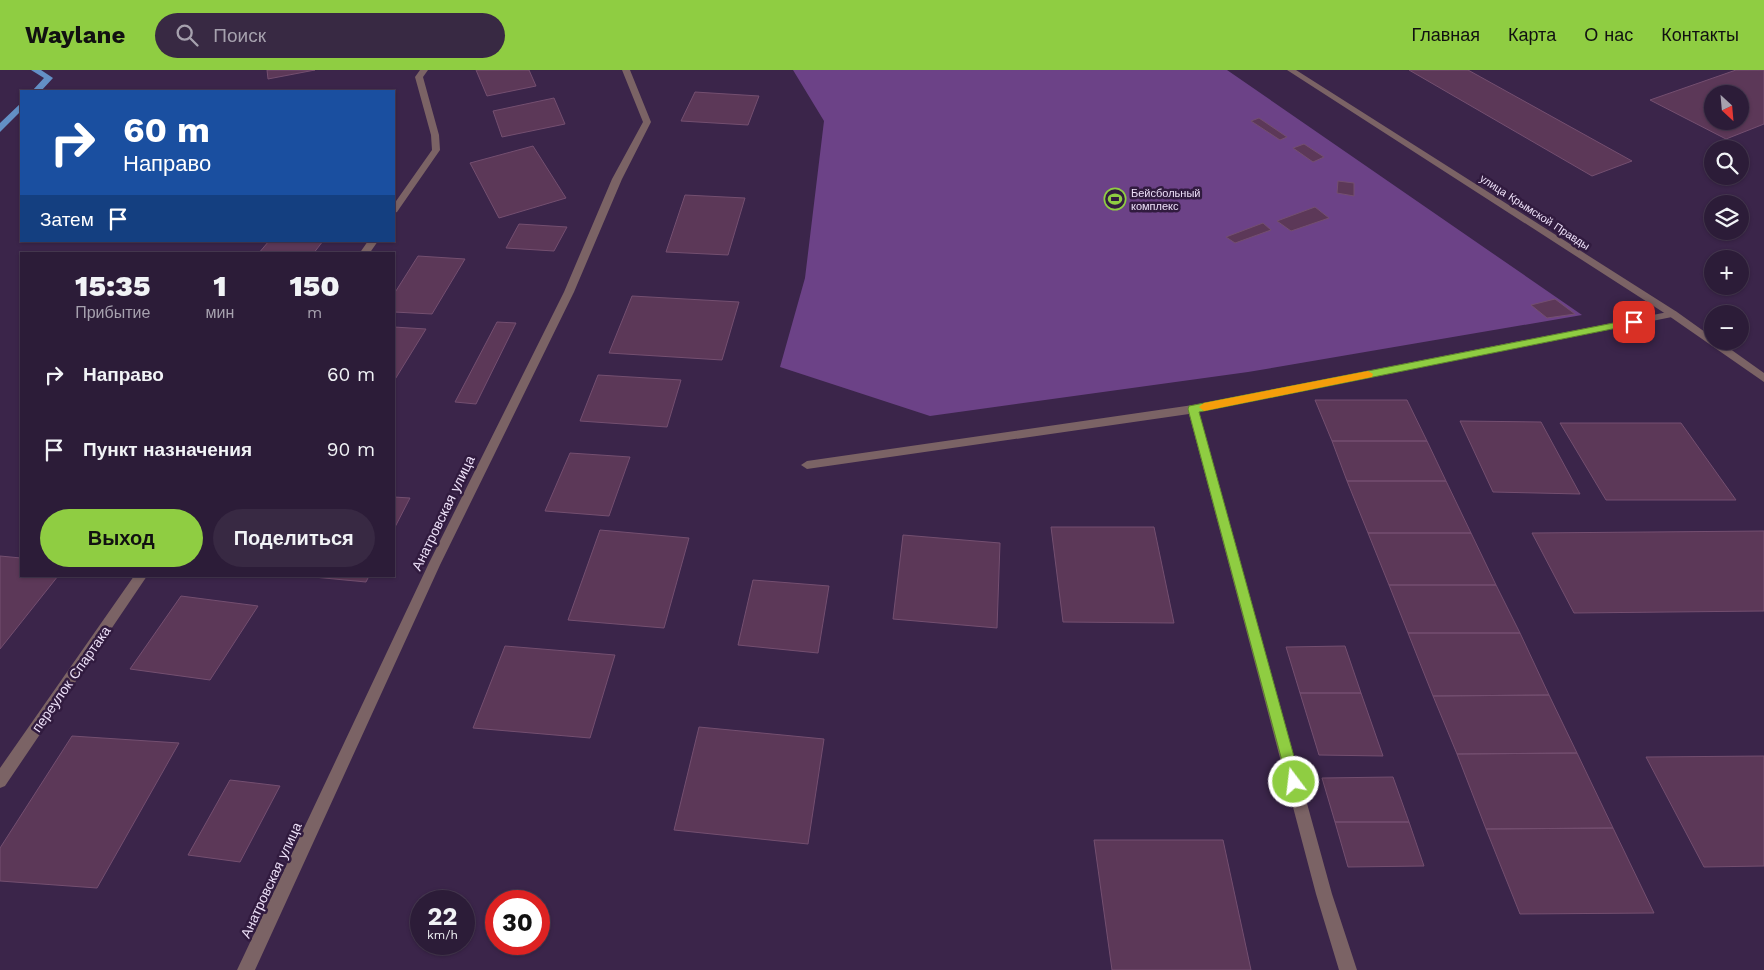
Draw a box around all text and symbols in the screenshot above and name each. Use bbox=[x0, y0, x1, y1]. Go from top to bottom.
search box bbox=[155, 13, 505, 58]
text: Waylane bbox=[25, 21, 125, 49]
icon: search bbox=[173, 21, 201, 49]
text: Поиск bbox=[213, 24, 266, 47]
text: Главная bbox=[1411, 24, 1480, 45]
text: Карта bbox=[1508, 24, 1556, 45]
text: О нас bbox=[1584, 24, 1633, 45]
text: Контакты bbox=[1661, 24, 1739, 45]
north arrow bbox=[1704, 85, 1749, 130]
map controls bbox=[1704, 85, 1749, 350]
text: 60 m bbox=[123, 109, 210, 151]
icon: right bbox=[40, 110, 105, 175]
button: search bbox=[1704, 140, 1749, 185]
text: Направо bbox=[123, 151, 211, 176]
street label: улица Крымской Правды bbox=[1477, 172, 1592, 253]
sports icon: Бейсбольный комплекс bbox=[1103, 187, 1127, 211]
place label: Бейсбольный комплекс bbox=[1131, 187, 1200, 213]
button: layers bbox=[1704, 195, 1749, 240]
icon: arrive bbox=[104, 205, 132, 233]
text: Затем bbox=[40, 208, 94, 231]
button: + bbox=[1704, 250, 1749, 295]
text: 15:35 bbox=[75, 268, 150, 303]
text: 1 bbox=[213, 268, 227, 303]
text: 150 bbox=[289, 268, 340, 303]
pin bbox=[1613, 301, 1655, 343]
text: Прибытие bbox=[75, 303, 150, 322]
text: мин bbox=[206, 303, 234, 322]
text: m bbox=[307, 303, 322, 322]
button: − bbox=[1704, 305, 1749, 350]
icon: arrive bbox=[1620, 308, 1648, 336]
icon: right bbox=[40, 361, 68, 389]
text: Направо bbox=[83, 363, 164, 386]
text: 60 m bbox=[327, 363, 375, 386]
icon: arrive bbox=[40, 436, 68, 464]
text: Пункт назначения bbox=[83, 438, 252, 461]
text: 90 m bbox=[327, 438, 375, 461]
street label: Анатровская улица bbox=[408, 453, 478, 573]
button: Выход bbox=[40, 509, 203, 567]
button: Поделиться bbox=[213, 509, 375, 567]
street label: переулок Спартака bbox=[28, 623, 114, 735]
position arrow bbox=[1267, 755, 1319, 807]
street label: Анатровская улица bbox=[237, 819, 305, 940]
speed limit sign: 30 bbox=[485, 890, 550, 955]
text: 22 bbox=[428, 902, 457, 931]
text: km/h bbox=[427, 928, 458, 942]

